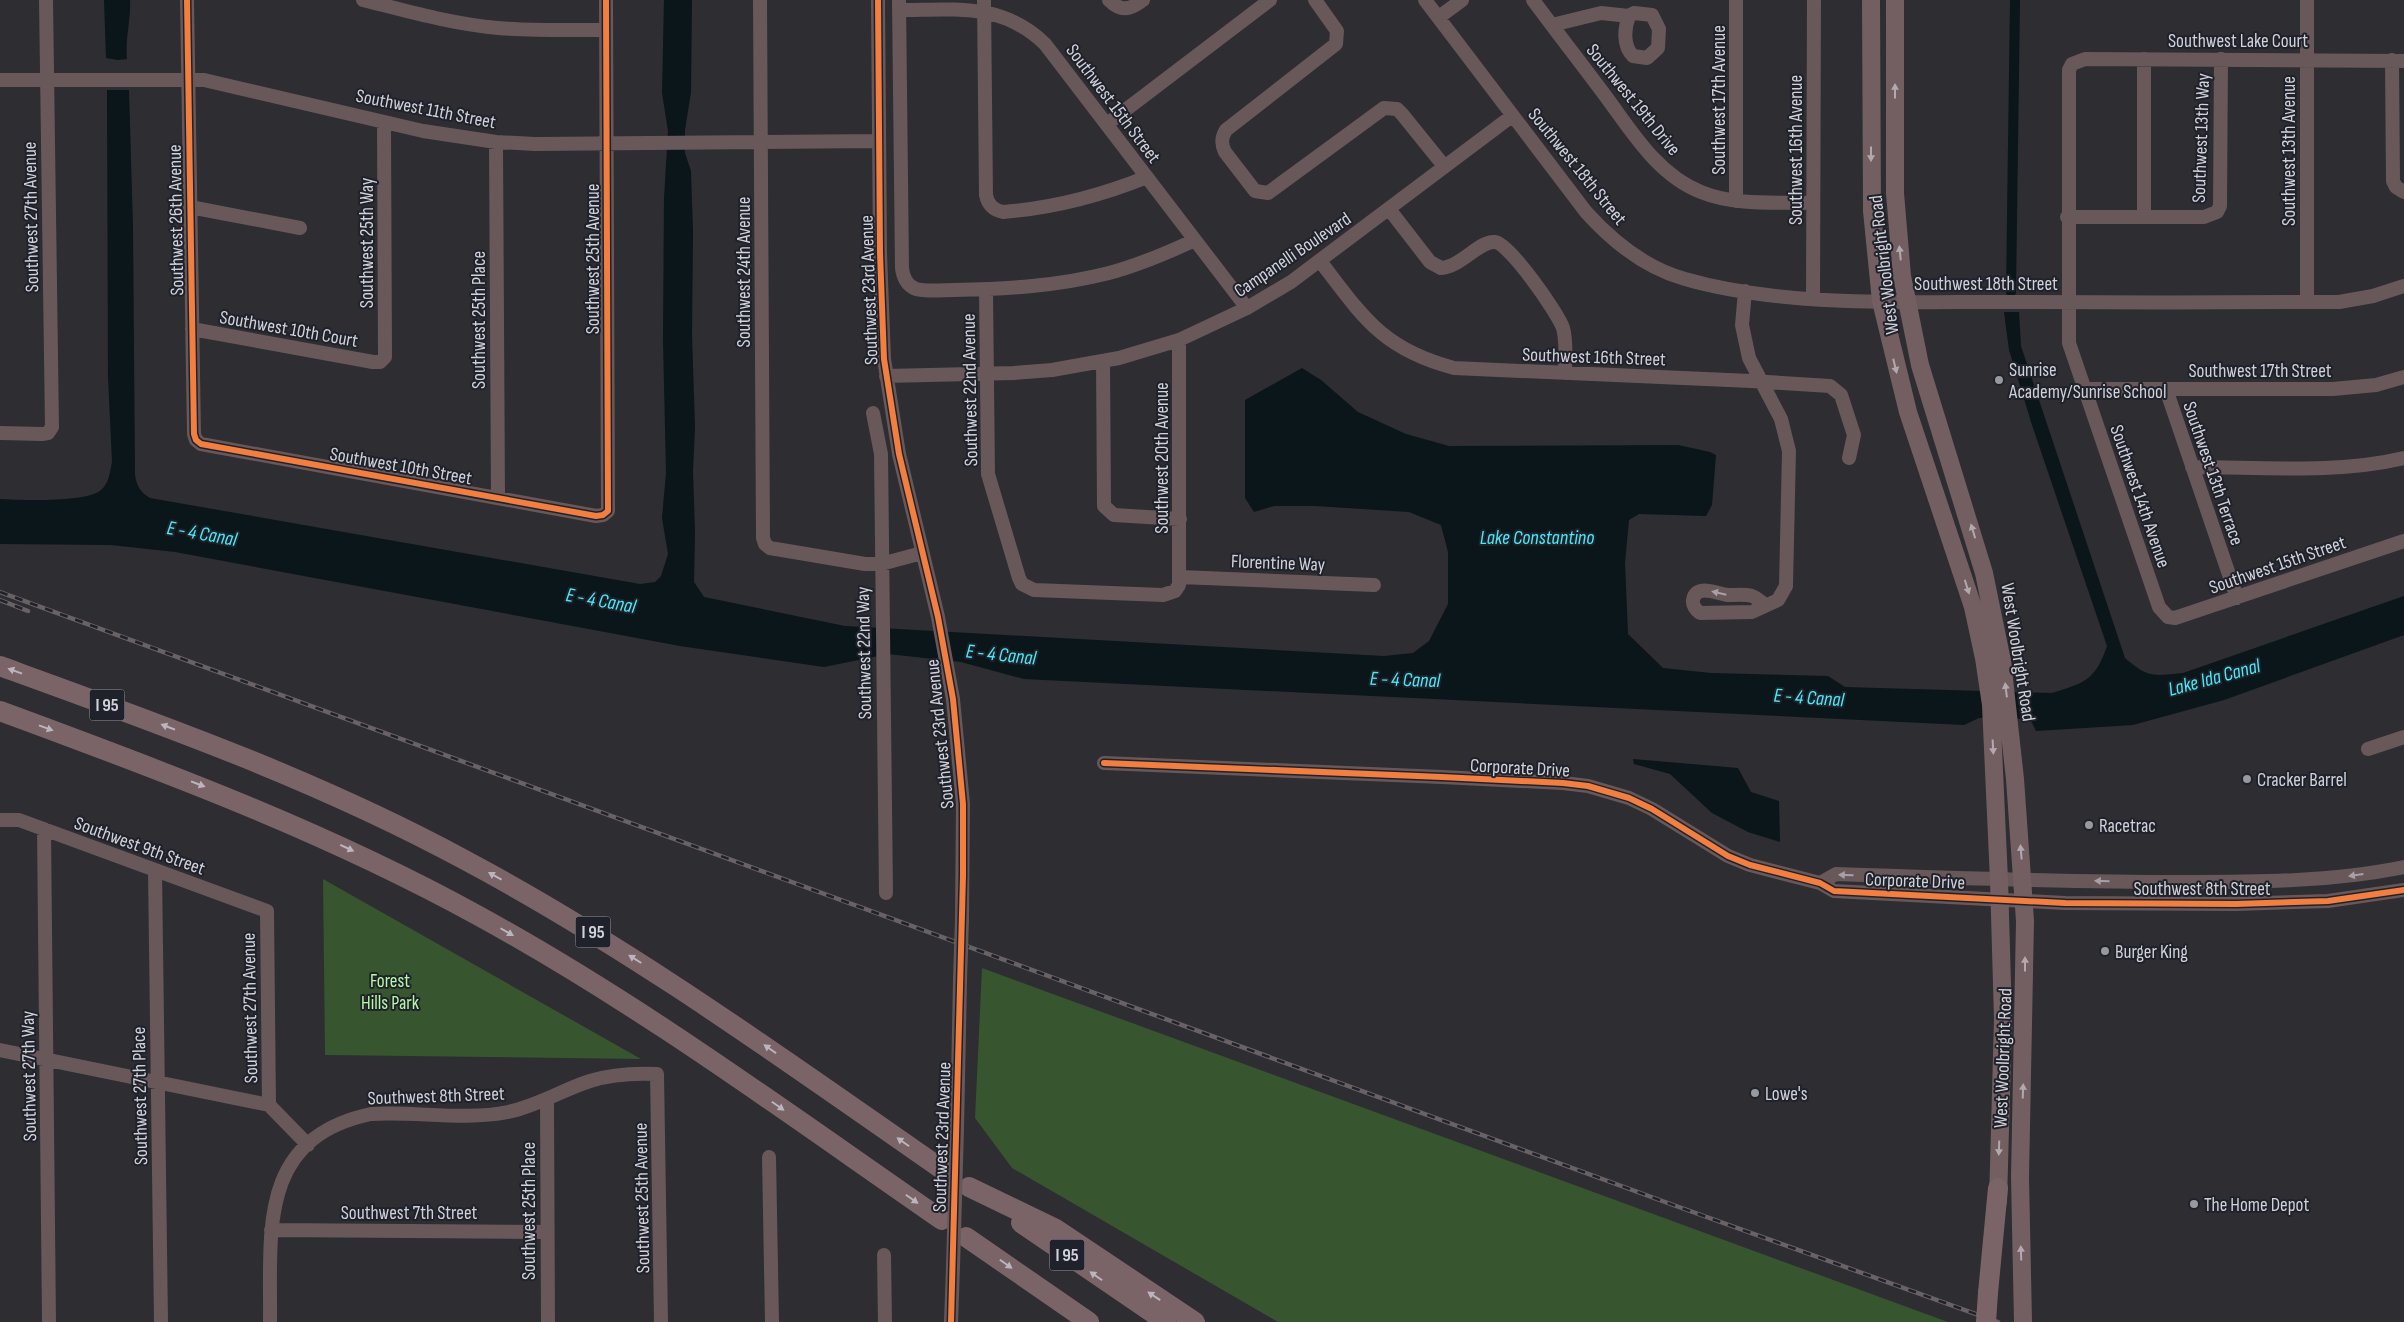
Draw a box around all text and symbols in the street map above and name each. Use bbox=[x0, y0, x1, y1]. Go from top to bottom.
street label: Southwest 17th Avenue bbox=[1708, 25, 1731, 175]
street label: Southwest Lake Court bbox=[2168, 30, 2308, 53]
street label: Southwest 19th Drive bbox=[1581, 39, 1685, 160]
street label: Southwest 15th Street bbox=[1061, 40, 1165, 168]
street label: Southwest 13th Way bbox=[2188, 72, 2215, 203]
street label: Southwest 16th Avenue bbox=[1785, 75, 1808, 225]
street label: Southwest 13th Avenue bbox=[2278, 76, 2301, 226]
one-way arrow bbox=[1891, 83, 1899, 99]
street label: Southwest 11th Street bbox=[354, 85, 498, 134]
street label: Southwest 18th Street bbox=[1523, 104, 1631, 230]
street label: Southwest 27th Avenue bbox=[19, 141, 44, 293]
street label: Southwest 26th Avenue bbox=[164, 144, 189, 296]
one-way arrow bbox=[1867, 146, 1875, 162]
street label: Southwest 25th Way bbox=[356, 177, 379, 308]
street label: Southwest 25th Avenue bbox=[582, 184, 605, 334]
street label: West Woolbright Road bbox=[1865, 194, 1904, 336]
street label: Southwest 24th Avenue bbox=[733, 197, 756, 347]
street label: Campanelli Boulevard bbox=[1230, 208, 1356, 303]
street label: Southwest 23rd Avenue bbox=[855, 215, 884, 365]
one-way arrow bbox=[1895, 245, 1903, 261]
street label: Southwest 25th Place bbox=[468, 251, 491, 389]
street label: Southwest 18th Street bbox=[1914, 273, 2058, 296]
street label: Southwest 10th Court bbox=[218, 306, 360, 353]
street label: Southwest 22nd Avenue bbox=[958, 313, 983, 467]
street label: Southwest 16th Street bbox=[1522, 343, 1666, 372]
one-way arrow bbox=[1891, 358, 1899, 373]
place label: Sunrise Academy/Sunrise School bbox=[2008, 359, 2166, 404]
street label: Southwest 17th Street bbox=[2188, 360, 2332, 383]
marker: Sunrise Academy/Sunrise School bbox=[1993, 374, 2005, 386]
street label: Southwest 20th Avenue bbox=[1151, 382, 1174, 534]
street label: Southwest 13th Terrace bbox=[2177, 399, 2248, 548]
street label: Southwest 14th Avenue bbox=[2104, 422, 2175, 571]
street label: Southwest 10th Street bbox=[328, 443, 474, 490]
water label: E - 4 Canal bbox=[165, 516, 240, 552]
one-way arrow bbox=[1968, 523, 1976, 538]
water label: Lake Constantino bbox=[1480, 526, 1594, 550]
street label: Southwest 15th Street bbox=[2206, 531, 2349, 600]
street label: Florentine Way bbox=[1230, 550, 1326, 577]
one-way arrow bbox=[1963, 580, 1971, 595]
street label: West Woolbright Road bbox=[1995, 581, 2040, 723]
water label: E - 4 Canal bbox=[564, 583, 639, 619]
street label: Southwest 22nd Way bbox=[852, 586, 877, 720]
one-way arrow bbox=[1712, 589, 1727, 597]
water label: E - 4 Canal bbox=[965, 639, 1039, 671]
water label: Lake Ida Canal bbox=[2166, 654, 2264, 702]
street label: Southwest 23rd Avenue bbox=[921, 658, 960, 810]
one-way arrow bbox=[8, 667, 23, 674]
water label: E - 4 Canal bbox=[1369, 667, 1442, 693]
one-way arrow bbox=[2002, 682, 2010, 698]
water label: E - 4 Canal bbox=[1773, 684, 1846, 713]
road number: I 95 bbox=[90, 690, 124, 720]
one-way arrow bbox=[160, 723, 175, 731]
one-way arrow bbox=[39, 724, 54, 732]
one-way arrow bbox=[1990, 739, 1998, 755]
street label: Corporate Drive bbox=[1469, 754, 1570, 783]
place label: Cracker Barrel bbox=[2257, 769, 2347, 792]
marker: Cracker Barrel bbox=[2241, 773, 2253, 785]
one-way arrow bbox=[191, 780, 206, 788]
street label: Southwest 9th Street bbox=[71, 812, 208, 881]
place label: Racetrac bbox=[2099, 815, 2156, 838]
marker: Racetrac bbox=[2083, 819, 2095, 831]
one-way arrow bbox=[2017, 843, 2025, 859]
one-way arrow bbox=[340, 845, 354, 853]
street label: Corporate Drive bbox=[1865, 868, 1965, 895]
one-way arrow bbox=[1837, 870, 1853, 878]
one-way arrow bbox=[488, 872, 502, 880]
one-way arrow bbox=[2348, 872, 2364, 880]
one-way arrow bbox=[2094, 877, 2110, 885]
street label: Southwest 8th Street bbox=[2133, 878, 2271, 901]
road number: I 95 bbox=[576, 916, 610, 948]
one-way arrow bbox=[500, 927, 514, 936]
street label: Southwest 27th Avenue bbox=[238, 932, 263, 1084]
place label: Burger King bbox=[2115, 941, 2188, 964]
marker: Burger King bbox=[2099, 945, 2111, 957]
one-way arrow bbox=[628, 954, 642, 963]
one-way arrow bbox=[2021, 956, 2029, 972]
park label: Forest Hills Park bbox=[361, 970, 420, 1015]
street label: West Woolbright Road bbox=[1990, 988, 2017, 1128]
street label: Southwest 27th Way bbox=[17, 1010, 42, 1142]
street label: Southwest 27th Place bbox=[128, 1027, 153, 1165]
one-way arrow bbox=[763, 1044, 777, 1054]
street label: Southwest 23rd Avenue bbox=[928, 1062, 957, 1212]
one-way arrow bbox=[2019, 1082, 2027, 1098]
street label: Southwest 8th Street bbox=[367, 1083, 505, 1110]
place label: Lowe's bbox=[1765, 1083, 1808, 1106]
marker: Lowe's bbox=[1749, 1087, 1761, 1099]
one-way arrow bbox=[771, 1101, 785, 1111]
street label: Southwest 25th Avenue bbox=[630, 1122, 655, 1273]
one-way arrow bbox=[896, 1137, 910, 1147]
one-way arrow bbox=[1995, 1140, 2003, 1156]
street label: Southwest 25th Place bbox=[518, 1142, 541, 1280]
one-way arrow bbox=[905, 1194, 918, 1204]
place label: The Home Depot bbox=[2204, 1194, 2309, 1217]
marker: The Home Depot bbox=[2188, 1198, 2200, 1210]
street label: Southwest 7th Street bbox=[341, 1202, 477, 1225]
road number: I 95 bbox=[1050, 1240, 1084, 1270]
one-way arrow bbox=[2017, 1245, 2025, 1261]
one-way arrow bbox=[999, 1259, 1012, 1269]
one-way arrow bbox=[1090, 1271, 1103, 1281]
one-way arrow bbox=[1147, 1291, 1160, 1301]

